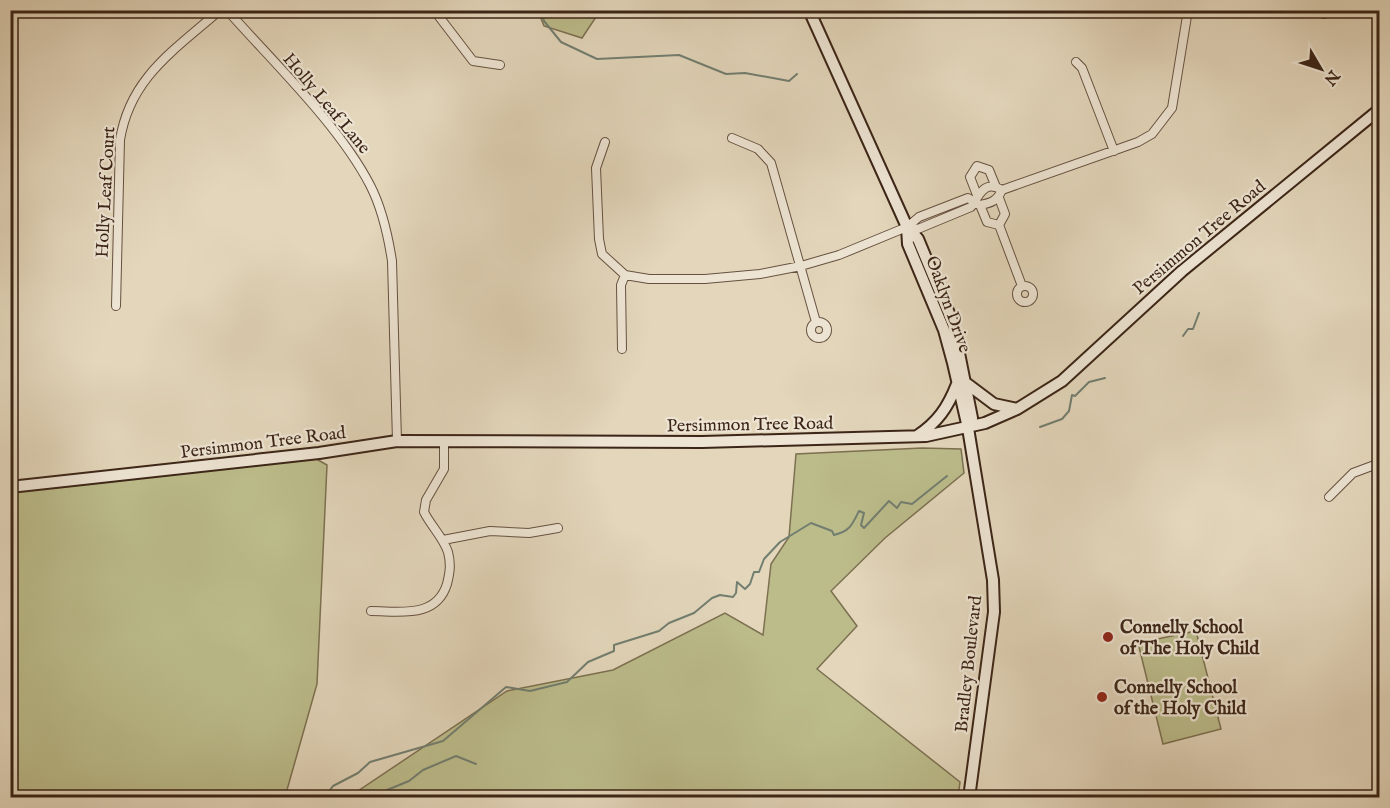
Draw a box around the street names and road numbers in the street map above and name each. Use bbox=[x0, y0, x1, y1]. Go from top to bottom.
street label: Holly Leaf Lane bbox=[277, 49, 375, 159]
street label: Holly Leaf Court bbox=[92, 126, 121, 258]
street label: Persimmon Tree Road bbox=[1129, 176, 1271, 300]
street label: Oaklyn Drive bbox=[919, 253, 976, 356]
street label: Persimmon Tree Road bbox=[667, 413, 834, 438]
street label: Persimmon Tree Road bbox=[179, 422, 348, 465]
street label: Bradley Boulevard bbox=[951, 594, 988, 734]

